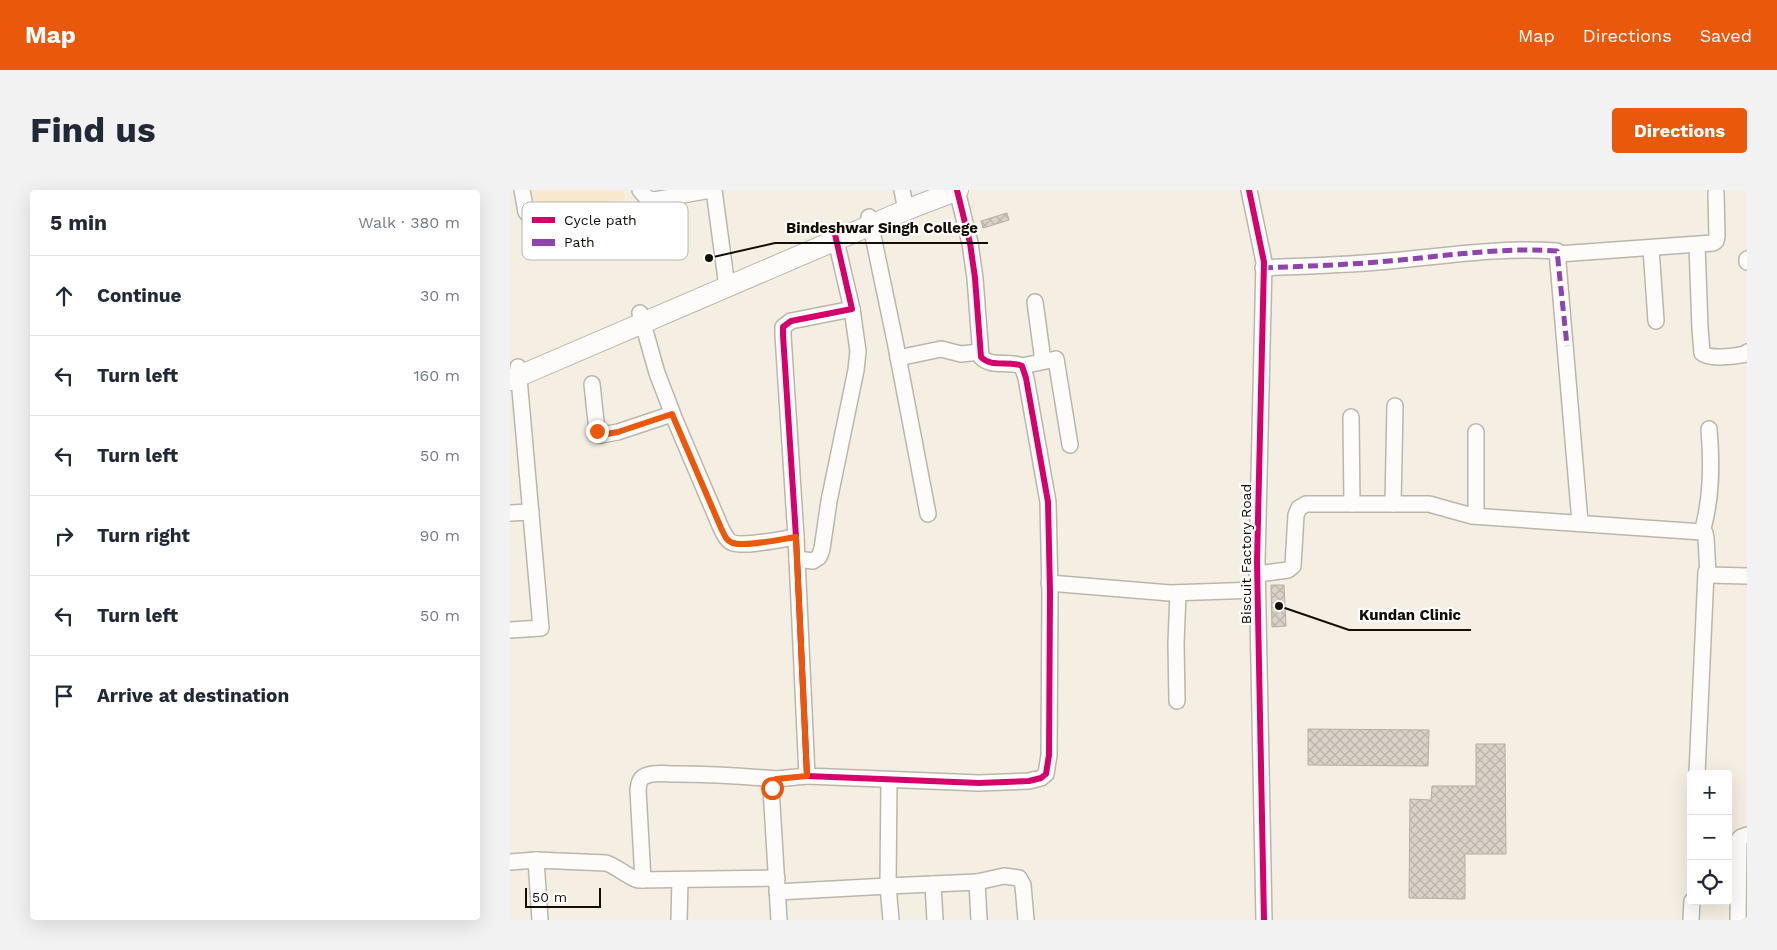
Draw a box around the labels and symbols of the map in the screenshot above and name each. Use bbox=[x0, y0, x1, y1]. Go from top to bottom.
legend bbox=[522, 202, 688, 260]
text: Cycle path bbox=[564, 212, 637, 228]
callout: Bindeshwar Singh College bbox=[775, 213, 988, 243]
text: Bindeshwar Singh College bbox=[786, 219, 978, 237]
text: Path bbox=[564, 234, 595, 250]
route end bbox=[586, 420, 609, 443]
street label: Biscuit Factory Road bbox=[1238, 484, 1254, 624]
callout: Kundan Clinic bbox=[1349, 600, 1471, 630]
text: Kundan Clinic bbox=[1359, 606, 1462, 624]
route start bbox=[761, 777, 784, 800]
scale bar bbox=[525, 885, 601, 908]

